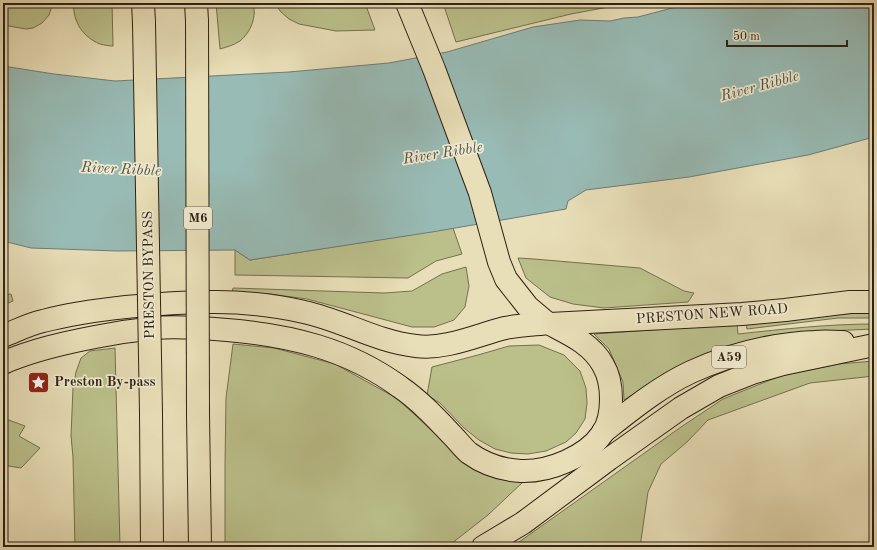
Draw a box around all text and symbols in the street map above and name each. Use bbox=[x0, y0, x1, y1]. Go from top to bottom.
scale bar bbox=[727, 22, 847, 48]
text: 50 m bbox=[733, 30, 760, 43]
water label: River Ribble bbox=[718, 69, 801, 105]
water label: River Ribble bbox=[401, 140, 484, 168]
water label: River Ribble bbox=[79, 160, 162, 180]
road number: M6 bbox=[184, 207, 212, 229]
street label: PRESTON BYPASS bbox=[141, 211, 157, 339]
street label: PRESTON NEW ROAD bbox=[636, 302, 789, 326]
road number: A59 bbox=[712, 346, 746, 368]
place icon: Preston By-pass bbox=[26, 369, 52, 395]
place label: Preston By-pass bbox=[54, 375, 156, 389]

